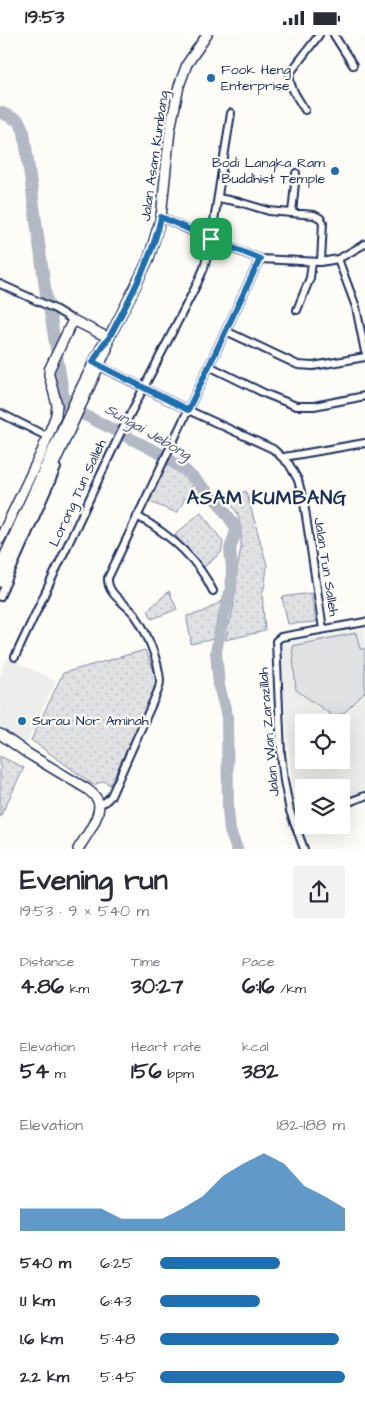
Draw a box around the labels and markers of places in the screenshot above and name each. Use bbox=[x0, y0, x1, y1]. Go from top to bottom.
place label: Fook Heng Enterprise bbox=[221, 60, 291, 96]
marker: Fook Heng Enterprise bbox=[205, 72, 217, 84]
place label: Bodi Langka Ram Buddhist Temple bbox=[212, 153, 325, 189]
marker: Bodi Langka Ram Buddhist Temple bbox=[329, 165, 341, 177]
pin bbox=[190, 218, 232, 260]
place label: Surau Nor Aminah bbox=[32, 711, 149, 731]
marker: Surau Nor Aminah bbox=[16, 715, 28, 727]

